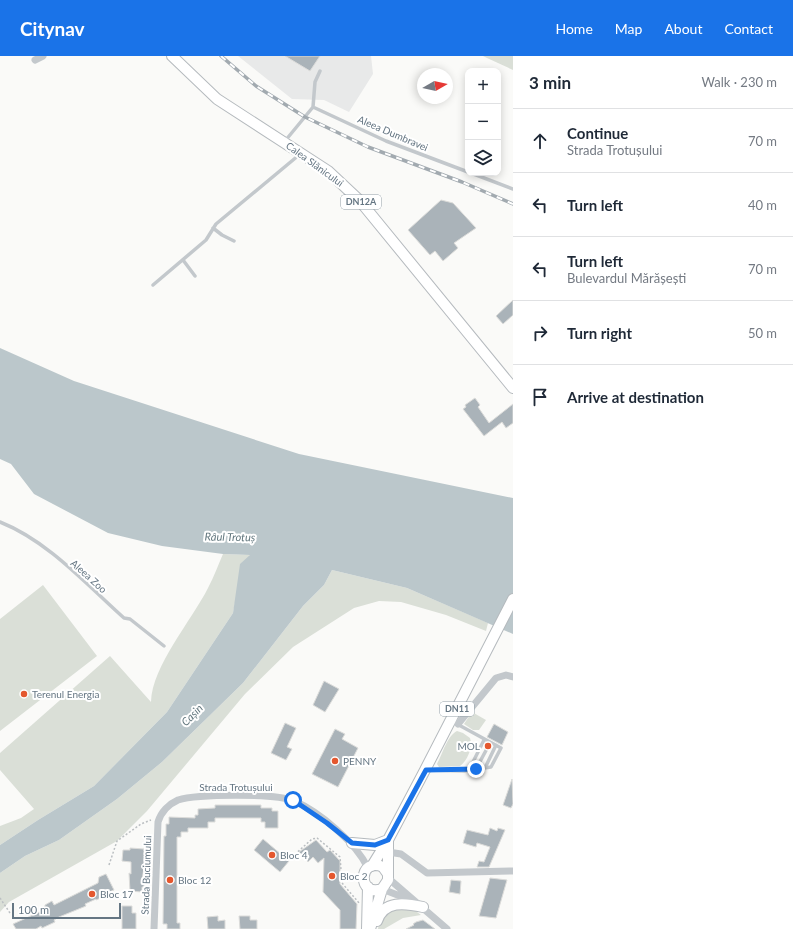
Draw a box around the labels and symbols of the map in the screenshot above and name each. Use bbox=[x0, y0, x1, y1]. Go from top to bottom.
north arrow bbox=[417, 68, 453, 104]
street label: Aleea Dumbravei bbox=[356, 113, 430, 153]
street label: Calea Slănicului bbox=[284, 139, 346, 189]
road number: DN12A bbox=[341, 195, 381, 209]
water label: Râul Trotuș bbox=[205, 530, 256, 543]
street label: Aleea Zoo bbox=[69, 557, 110, 596]
place label: Terenul Energia bbox=[32, 688, 99, 700]
marker: Terenul Energia bbox=[19, 689, 29, 699]
water label: Cașin bbox=[178, 701, 205, 728]
road number: DN11 bbox=[440, 702, 474, 716]
place label: MOL bbox=[458, 740, 480, 752]
marker: MOL bbox=[483, 741, 493, 751]
place label: PENNY bbox=[343, 755, 377, 767]
marker: PENNY bbox=[330, 756, 340, 766]
route end bbox=[467, 760, 485, 778]
street label: Strada Trotușului bbox=[199, 781, 273, 793]
route start bbox=[284, 791, 302, 809]
street label: Strada Buciumului bbox=[139, 835, 153, 915]
place label: Bloc 4 bbox=[280, 849, 308, 861]
marker: Bloc 4 bbox=[267, 850, 277, 860]
place label: Bloc 2 bbox=[340, 870, 368, 882]
marker: Bloc 2 bbox=[327, 871, 337, 881]
place label: Bloc 12 bbox=[178, 874, 212, 886]
marker: Bloc 12 bbox=[165, 875, 175, 885]
place label: Bloc 17 bbox=[100, 888, 134, 900]
marker: Bloc 17 bbox=[87, 889, 97, 899]
scale bar bbox=[12, 901, 121, 920]

